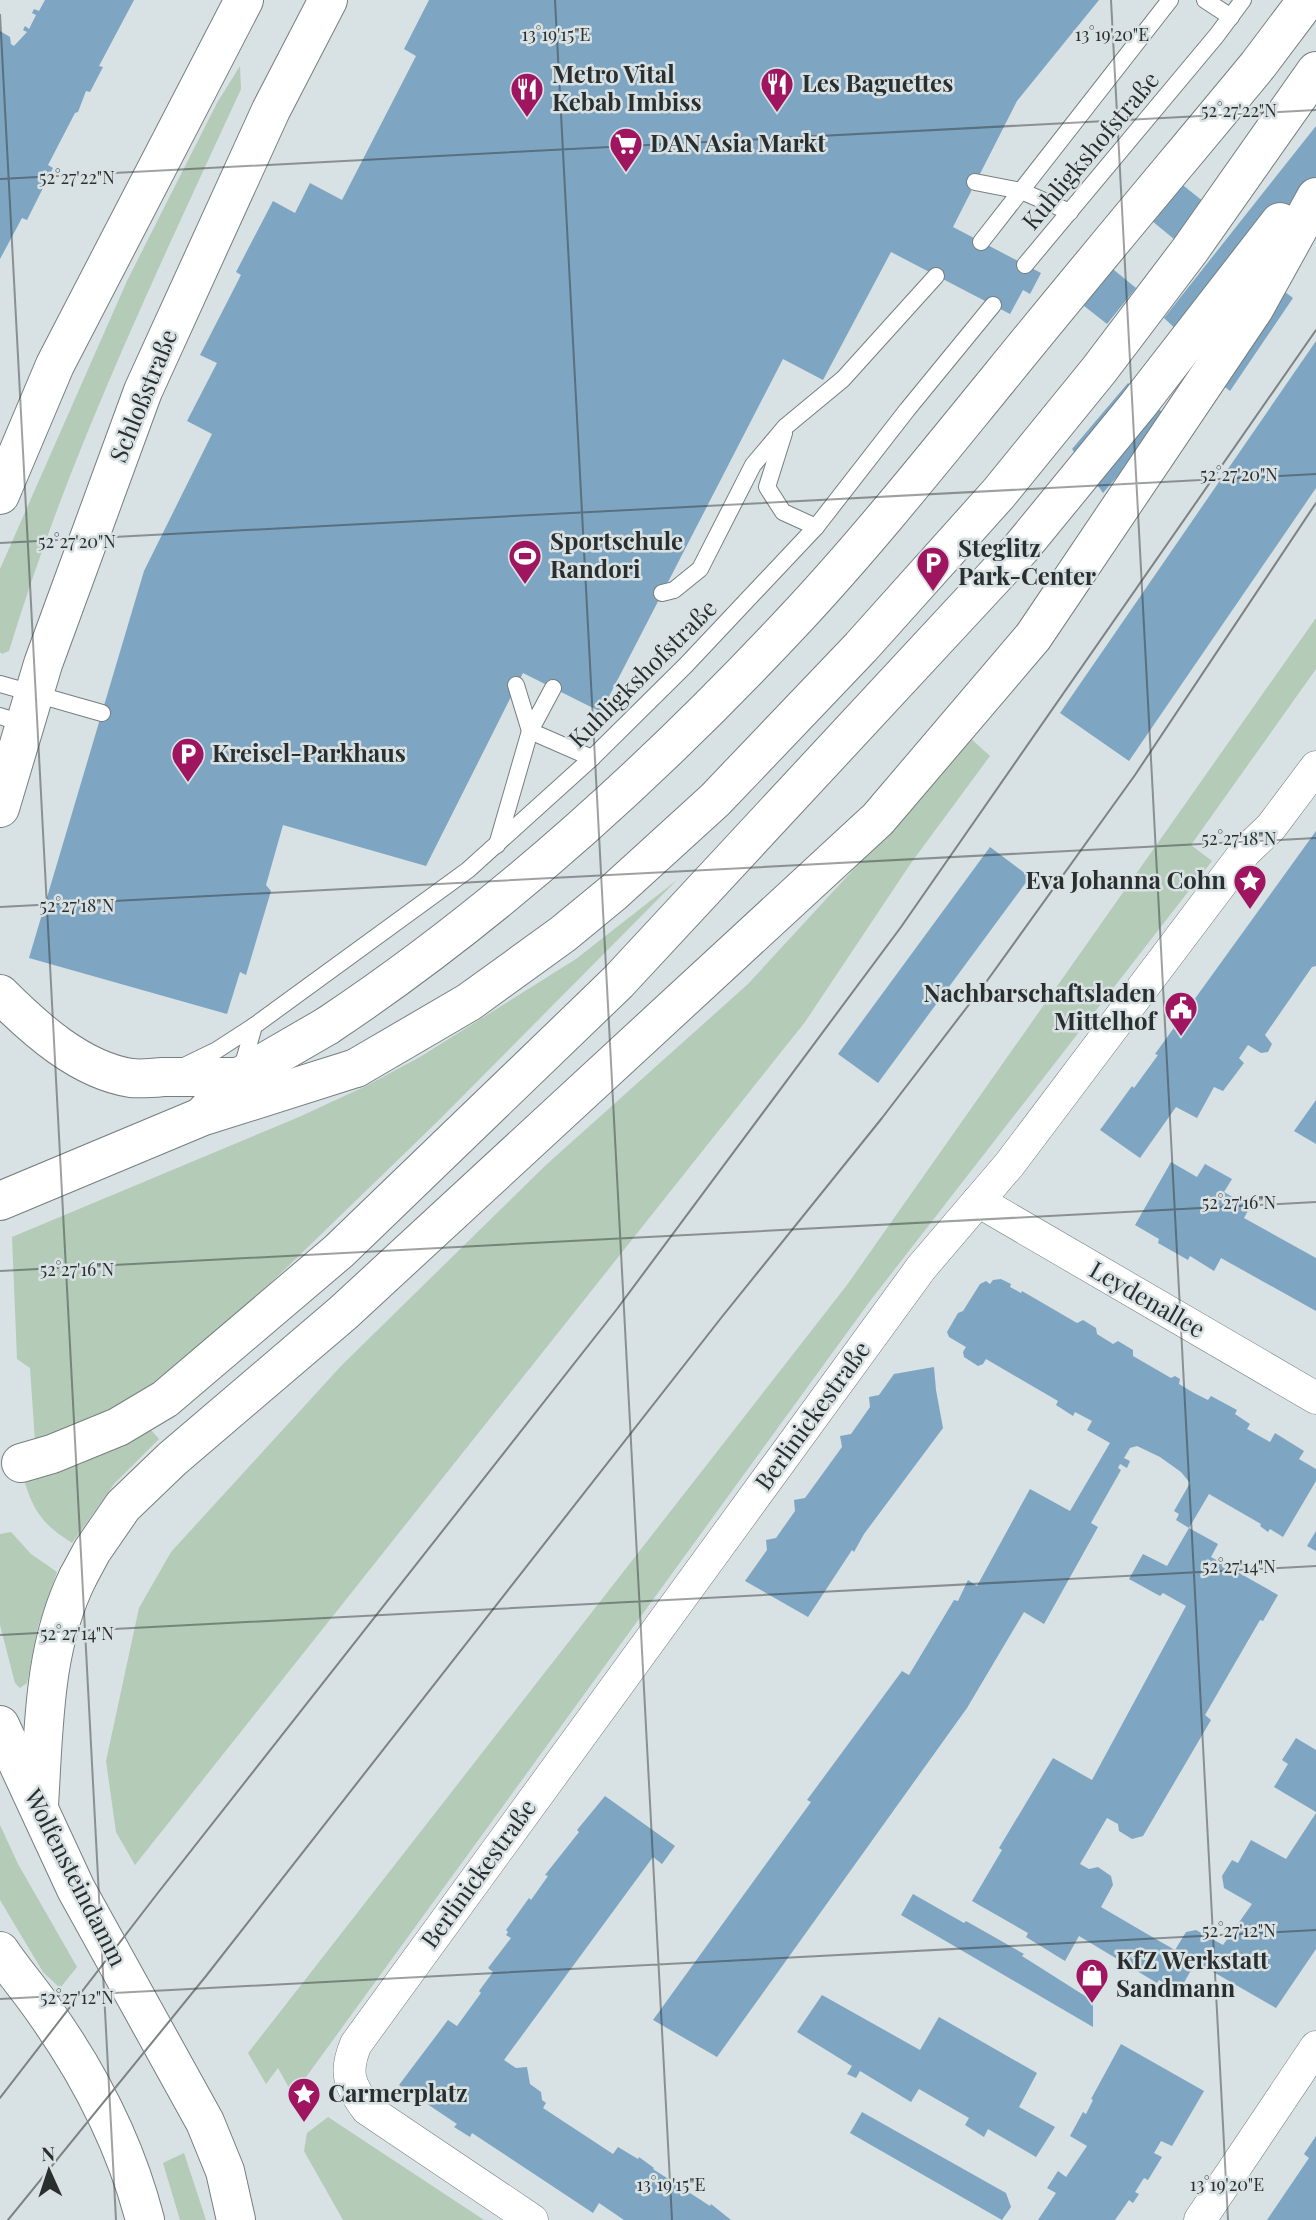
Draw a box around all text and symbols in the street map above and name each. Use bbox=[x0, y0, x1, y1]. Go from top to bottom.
text: 13°19'15"E bbox=[521, 22, 591, 46]
text: 13°19'20"E bbox=[1075, 22, 1149, 46]
place label: Metro Vital Kebab Imbiss bbox=[552, 57, 702, 117]
street label: Kuhligkshofstraße bbox=[1014, 64, 1165, 236]
restaurant icon: Les Baguettes bbox=[758, 65, 796, 114]
place label: Les Baguettes bbox=[802, 66, 953, 98]
restaurant icon: Metro Vital Kebab Imbiss bbox=[508, 70, 546, 119]
text: 52°27'22"N bbox=[1201, 98, 1277, 122]
supermarket icon: DAN Asia Markt bbox=[607, 125, 645, 174]
place label: DAN Asia Markt bbox=[650, 126, 826, 158]
text: 52°27'22"N bbox=[39, 165, 115, 189]
street label: Schloßstraße bbox=[101, 324, 183, 466]
text: 52°27'20"N bbox=[1200, 462, 1278, 486]
place label: Sportschule Randori bbox=[550, 524, 683, 584]
text: 52°27'20"N bbox=[38, 529, 116, 553]
place label: Steglitz Park-Center bbox=[958, 531, 1097, 591]
sports icon: Sportschule Randori bbox=[506, 537, 544, 586]
parking icon: Steglitz Park-Center bbox=[914, 544, 952, 593]
street label: Kuhligkshofstraße bbox=[560, 591, 723, 754]
parking icon: Kreisel-Parkhaus bbox=[169, 735, 207, 784]
place label: Kreisel-Parkhaus bbox=[212, 736, 406, 768]
text: 52°27'18"N bbox=[1202, 826, 1277, 850]
place icon: Eva Johanna Cohn bbox=[1231, 862, 1269, 911]
place label: Eva Johanna Cohn bbox=[1026, 863, 1226, 895]
text: 52°27'18"N bbox=[40, 893, 115, 917]
place label: Nachbarschaftsladen Mittelhof bbox=[924, 976, 1159, 1036]
public building icon: Nachbarschaftsladen Mittelhof bbox=[1162, 989, 1200, 1038]
text: 52°27'16"N bbox=[1202, 1190, 1277, 1214]
street label: Leydenallee bbox=[1085, 1252, 1211, 1344]
text: 52°27'16"N bbox=[40, 1257, 115, 1281]
street label: Berlinickestraße bbox=[746, 1334, 876, 1496]
text: 52°27'14"N bbox=[1202, 1554, 1276, 1578]
text: 52°27'14"N bbox=[40, 1621, 114, 1645]
street label: Wolfensteindamm bbox=[18, 1782, 135, 1971]
street label: Berlinickestraße bbox=[412, 1792, 542, 1954]
text: 52°27'12"N bbox=[1202, 1918, 1276, 1942]
place label: KfZ Werkstatt Sandmann bbox=[1116, 1943, 1269, 2003]
shop icon: KfZ Werkstatt Sandmann bbox=[1073, 1956, 1111, 2005]
text: 52°27'12"N bbox=[40, 1985, 114, 2009]
place icon: Carmerplatz bbox=[285, 2075, 323, 2124]
place label: Carmerplatz bbox=[328, 2076, 468, 2108]
north arrow bbox=[14, 2136, 84, 2206]
text: N bbox=[41, 2140, 56, 2166]
text: 13°19'15"E bbox=[636, 2172, 706, 2196]
text: 13°19'20"E bbox=[1190, 2172, 1264, 2196]

